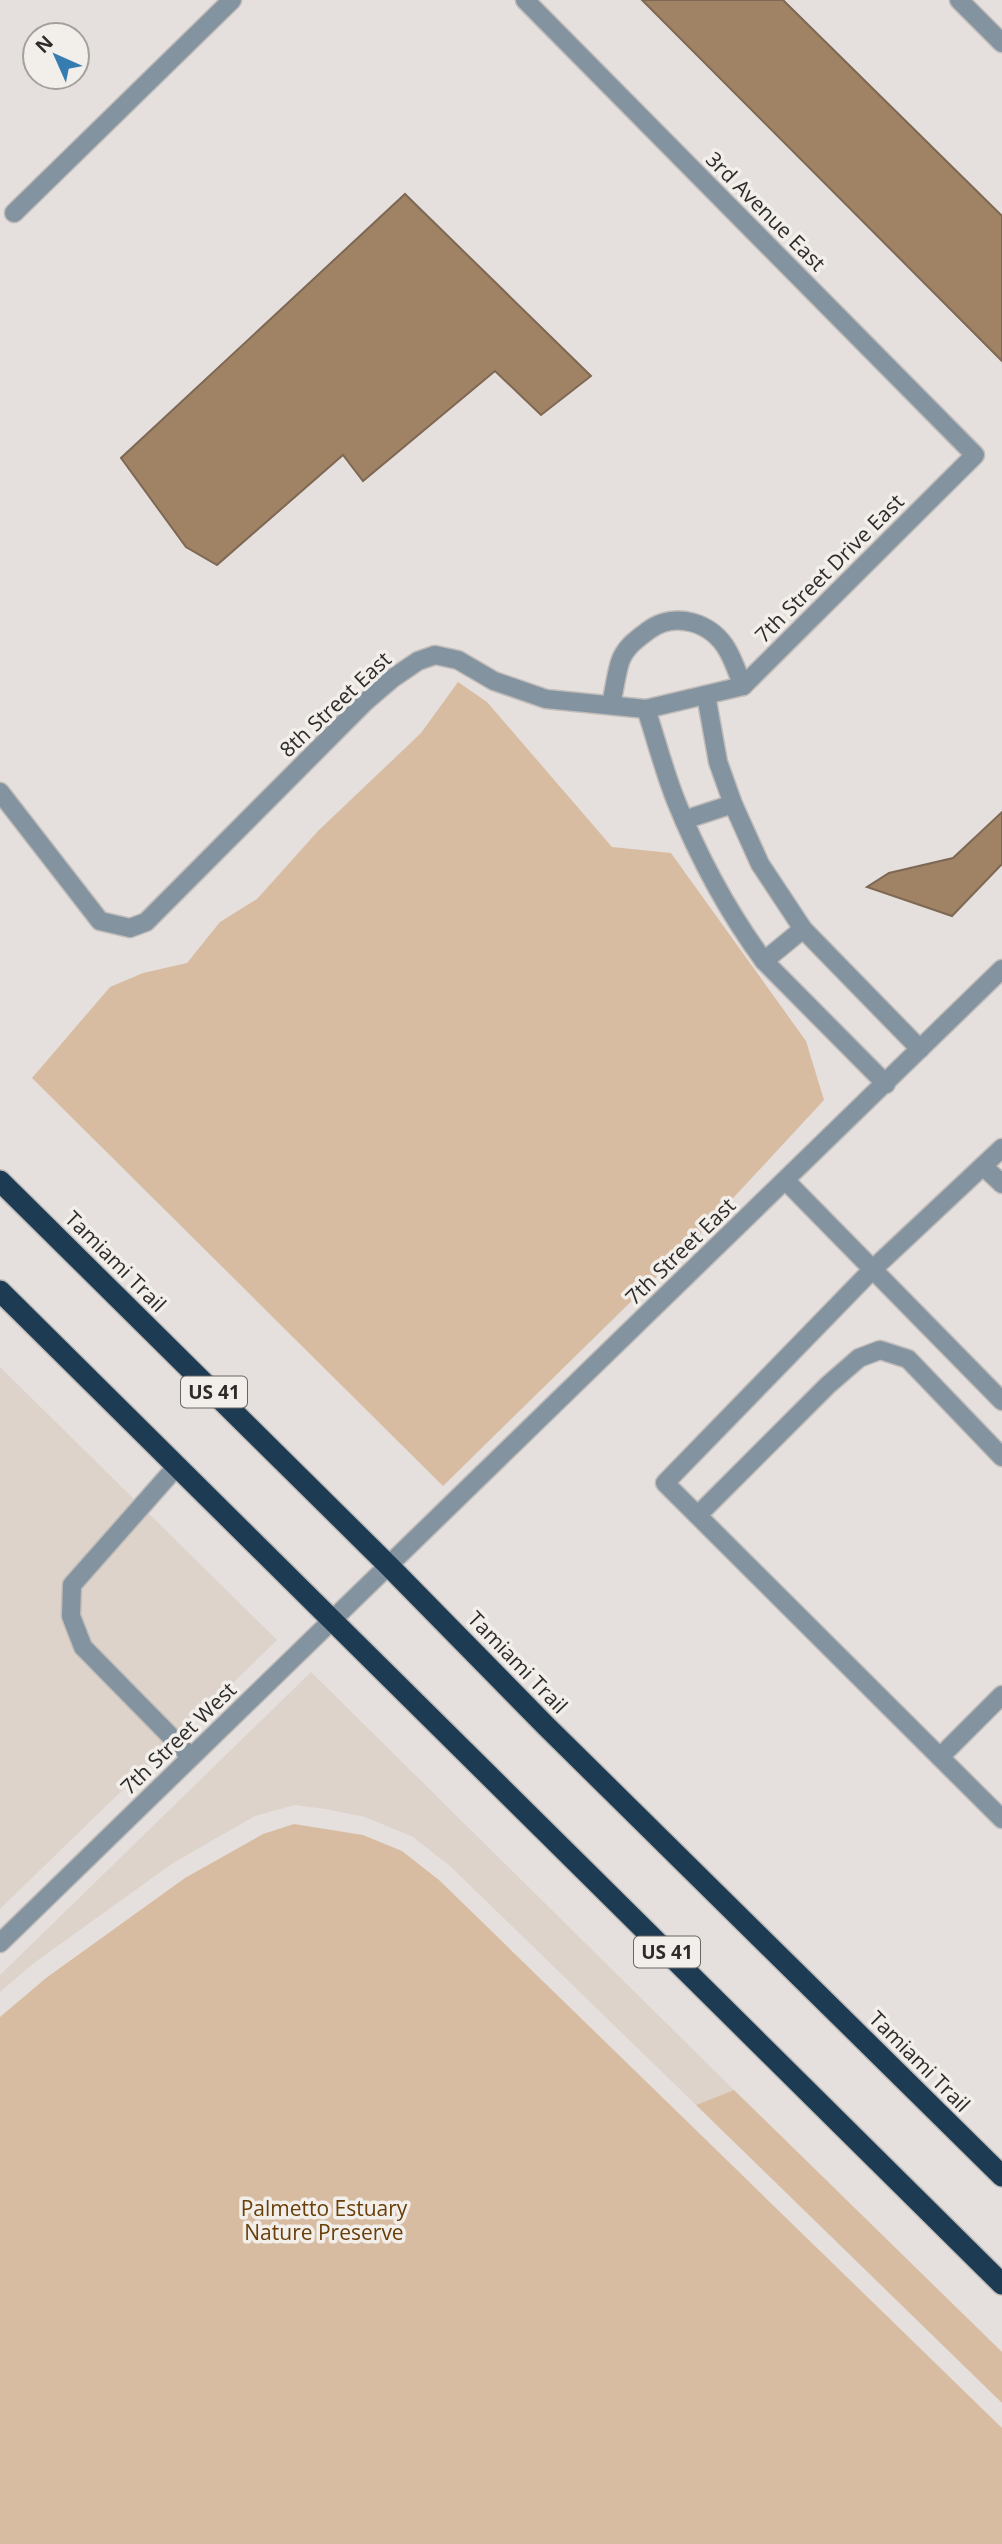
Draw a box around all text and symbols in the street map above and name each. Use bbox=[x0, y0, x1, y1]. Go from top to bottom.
north arrow bbox=[21, 21, 91, 91]
text: N bbox=[29, 29, 59, 59]
street label: 3rd Avenue East bbox=[700, 145, 832, 277]
street label: 7th Street Drive East bbox=[749, 488, 909, 648]
street label: 8th Street East bbox=[273, 645, 397, 763]
street label: 7th Street East bbox=[619, 1191, 741, 1311]
street label: Tamiami Trail bbox=[59, 1204, 173, 1318]
road number: US 41 bbox=[181, 1376, 247, 1408]
street label: Tamiami Trail bbox=[462, 1605, 574, 1719]
street label: 7th Street West bbox=[114, 1676, 242, 1800]
road number: US 41 bbox=[634, 1936, 700, 1968]
street label: Tamiami Trail bbox=[863, 2004, 977, 2118]
park label: Palmetto Estuary Nature Preserve bbox=[241, 2194, 408, 2246]

